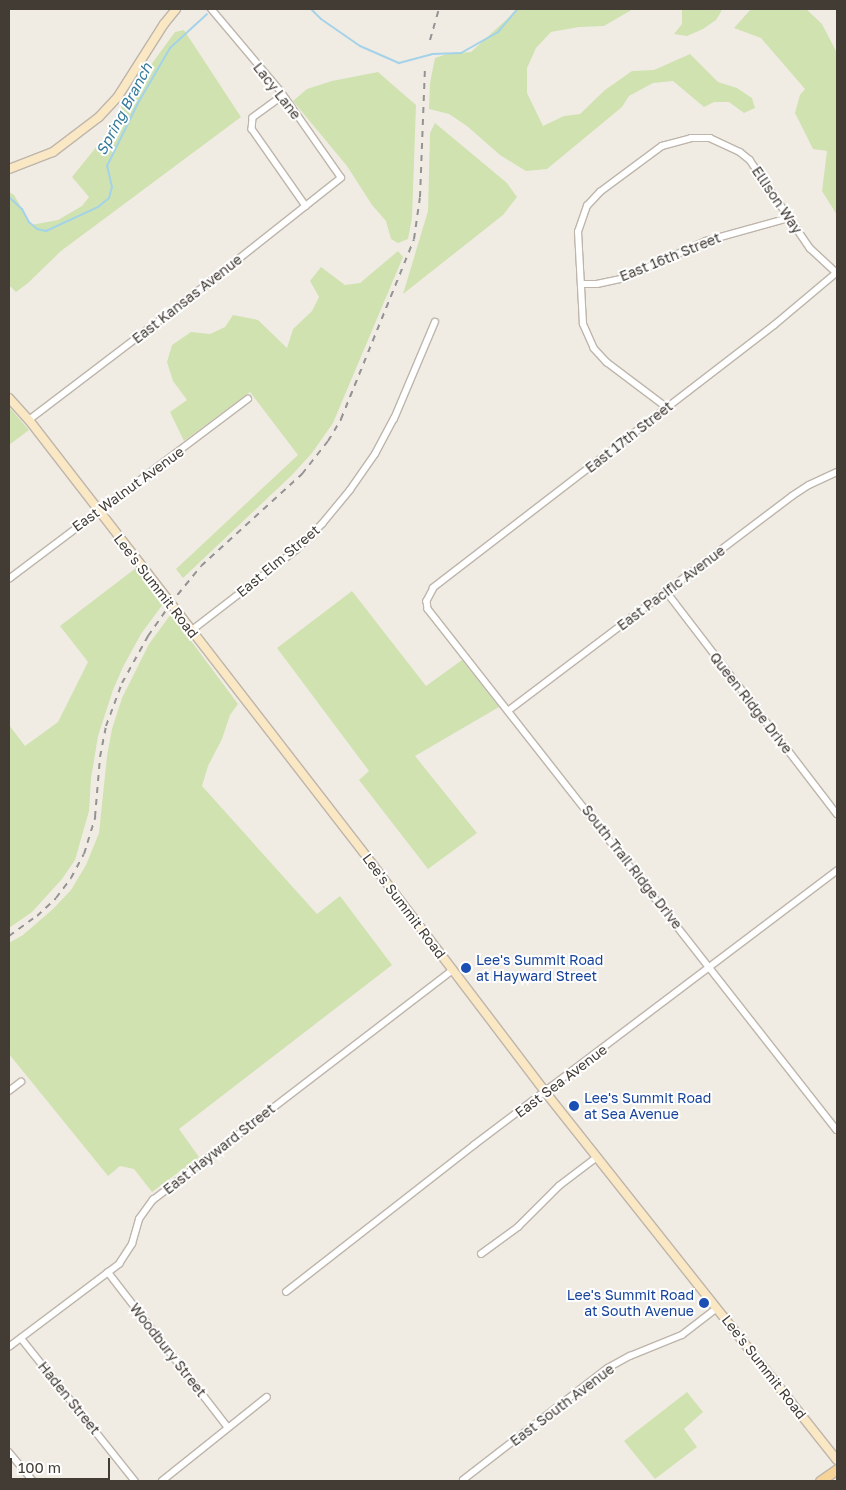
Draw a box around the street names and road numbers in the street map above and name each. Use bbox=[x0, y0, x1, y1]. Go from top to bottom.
street label: Lacy Lane bbox=[250, 59, 304, 123]
street label: Ellison Way bbox=[748, 163, 806, 237]
street label: East 16th Street bbox=[617, 229, 723, 285]
street label: East Kansas Avenue bbox=[129, 251, 245, 347]
street label: East 17th Street bbox=[582, 398, 676, 476]
street label: East Walnut Avenue bbox=[69, 443, 187, 535]
street label: East Elm Street bbox=[233, 521, 323, 601]
street label: Lee's Summit Road bbox=[110, 531, 202, 641]
street label: East Pacific Avenue bbox=[614, 542, 728, 634]
street label: Queen Ridge Drive bbox=[706, 649, 796, 757]
street label: South Trail Ridge Drive bbox=[578, 802, 686, 932]
street label: Lee's Summit Road bbox=[359, 850, 449, 962]
street label: East Sea Avenue bbox=[512, 1041, 610, 1121]
street label: East Hayward Street bbox=[160, 1100, 278, 1198]
street label: Woodbury Street bbox=[126, 1300, 210, 1400]
street label: Lee's Summit Road bbox=[718, 1312, 810, 1422]
street label: Haden Street bbox=[35, 1358, 103, 1438]
street label: East South Avenue bbox=[507, 1360, 617, 1450]

